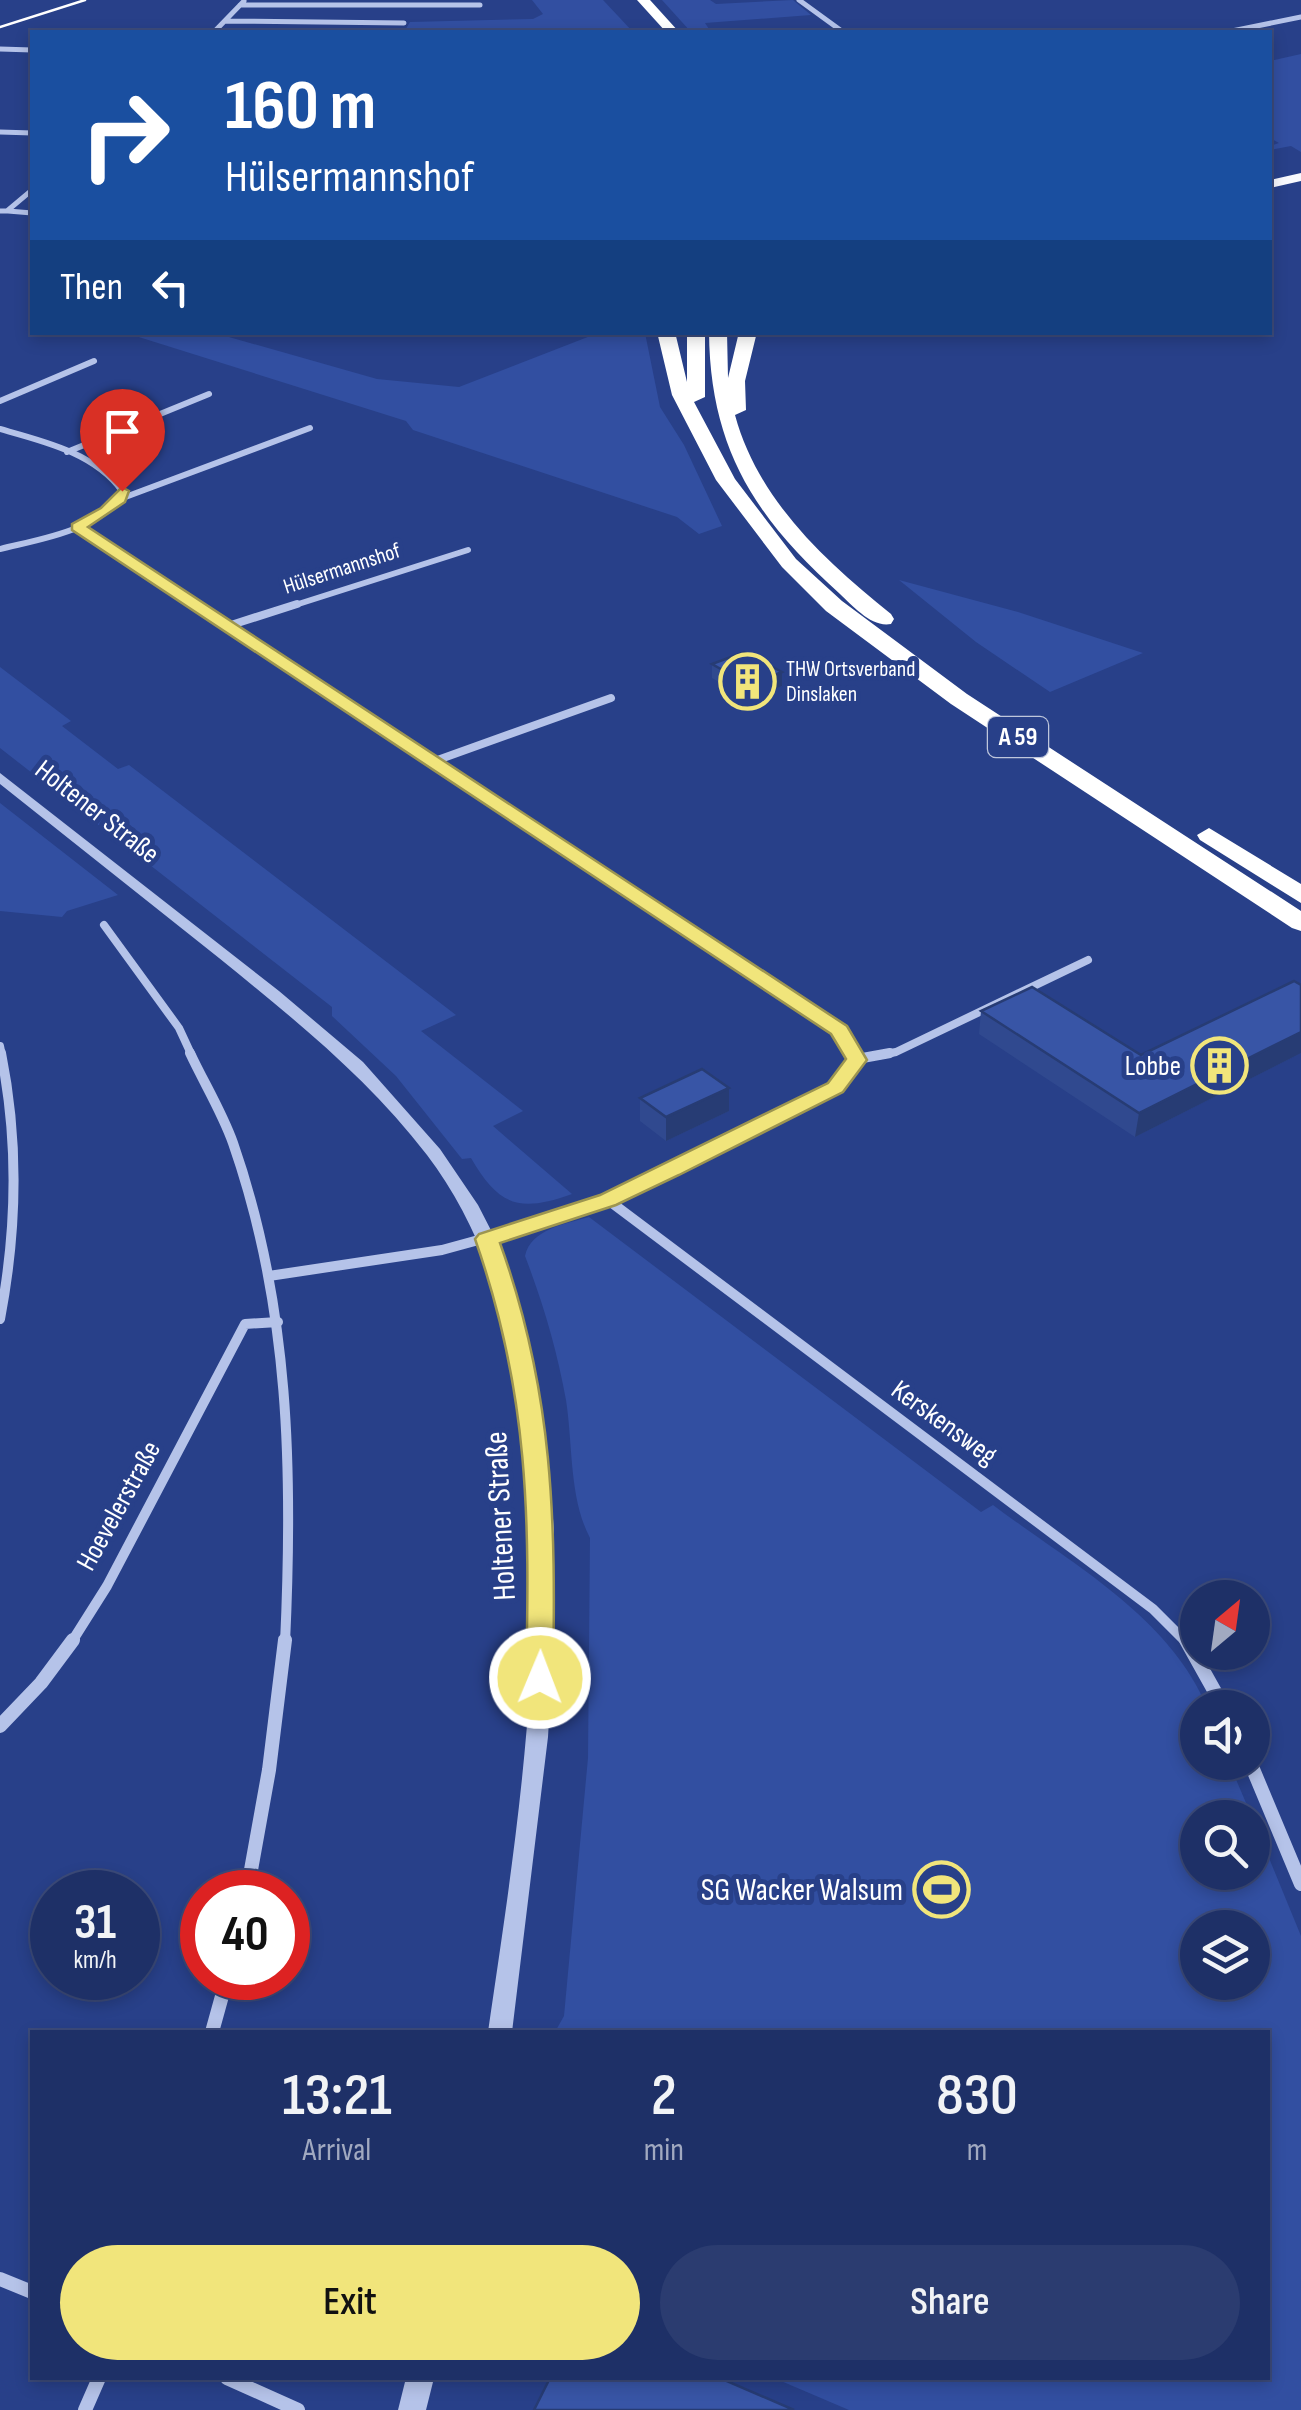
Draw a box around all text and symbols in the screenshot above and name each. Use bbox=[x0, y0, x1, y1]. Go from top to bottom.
text: 160 m bbox=[225, 65, 376, 149]
icon: right bbox=[60, 70, 190, 200]
text: Hülsermannshof bbox=[225, 150, 474, 205]
icon: left bbox=[143, 260, 198, 315]
text: Then bbox=[60, 265, 123, 310]
pin bbox=[80, 389, 165, 492]
icon: arrive bbox=[95, 404, 150, 459]
street label: Hülsermannshof bbox=[280, 537, 405, 601]
building icon: THW Ortsverband Dinslaken bbox=[717, 652, 777, 712]
place label: THW Ortsverband Dinslaken bbox=[786, 656, 915, 708]
road number: A 59 bbox=[988, 717, 1048, 757]
street label: Holtener Straße bbox=[28, 753, 166, 871]
building icon: Lobbe bbox=[1190, 1036, 1250, 1096]
place label: Lobbe bbox=[1125, 1050, 1181, 1083]
street label: Kerskensweg bbox=[885, 1374, 1003, 1472]
street label: Holtener Straße bbox=[477, 1430, 525, 1602]
street label: Hoevelerstraße bbox=[70, 1436, 168, 1576]
north arrow bbox=[1180, 1580, 1270, 1670]
map controls bbox=[1180, 1580, 1270, 2000]
position arrow bbox=[488, 1626, 592, 1730]
button: sound bbox=[1180, 1690, 1270, 1780]
button: search bbox=[1180, 1800, 1270, 1890]
sports icon: SG Wacker Walsum bbox=[912, 1860, 972, 1920]
speed limit sign: 40 bbox=[180, 1870, 310, 2000]
place label: SG Wacker Walsum bbox=[701, 1871, 903, 1910]
text: 31 bbox=[74, 1893, 116, 1953]
button: layers bbox=[1180, 1910, 1270, 2000]
text: km/h bbox=[73, 1945, 117, 1976]
text: 13:21 bbox=[282, 2060, 392, 2132]
text: 2 bbox=[651, 2060, 677, 2132]
text: 830 bbox=[936, 2060, 1018, 2132]
text: Arrival bbox=[303, 2131, 371, 2170]
text: min bbox=[644, 2131, 684, 2170]
text: m bbox=[967, 2131, 987, 2170]
button: Exit bbox=[60, 2245, 640, 2360]
button: Share bbox=[660, 2245, 1240, 2360]

